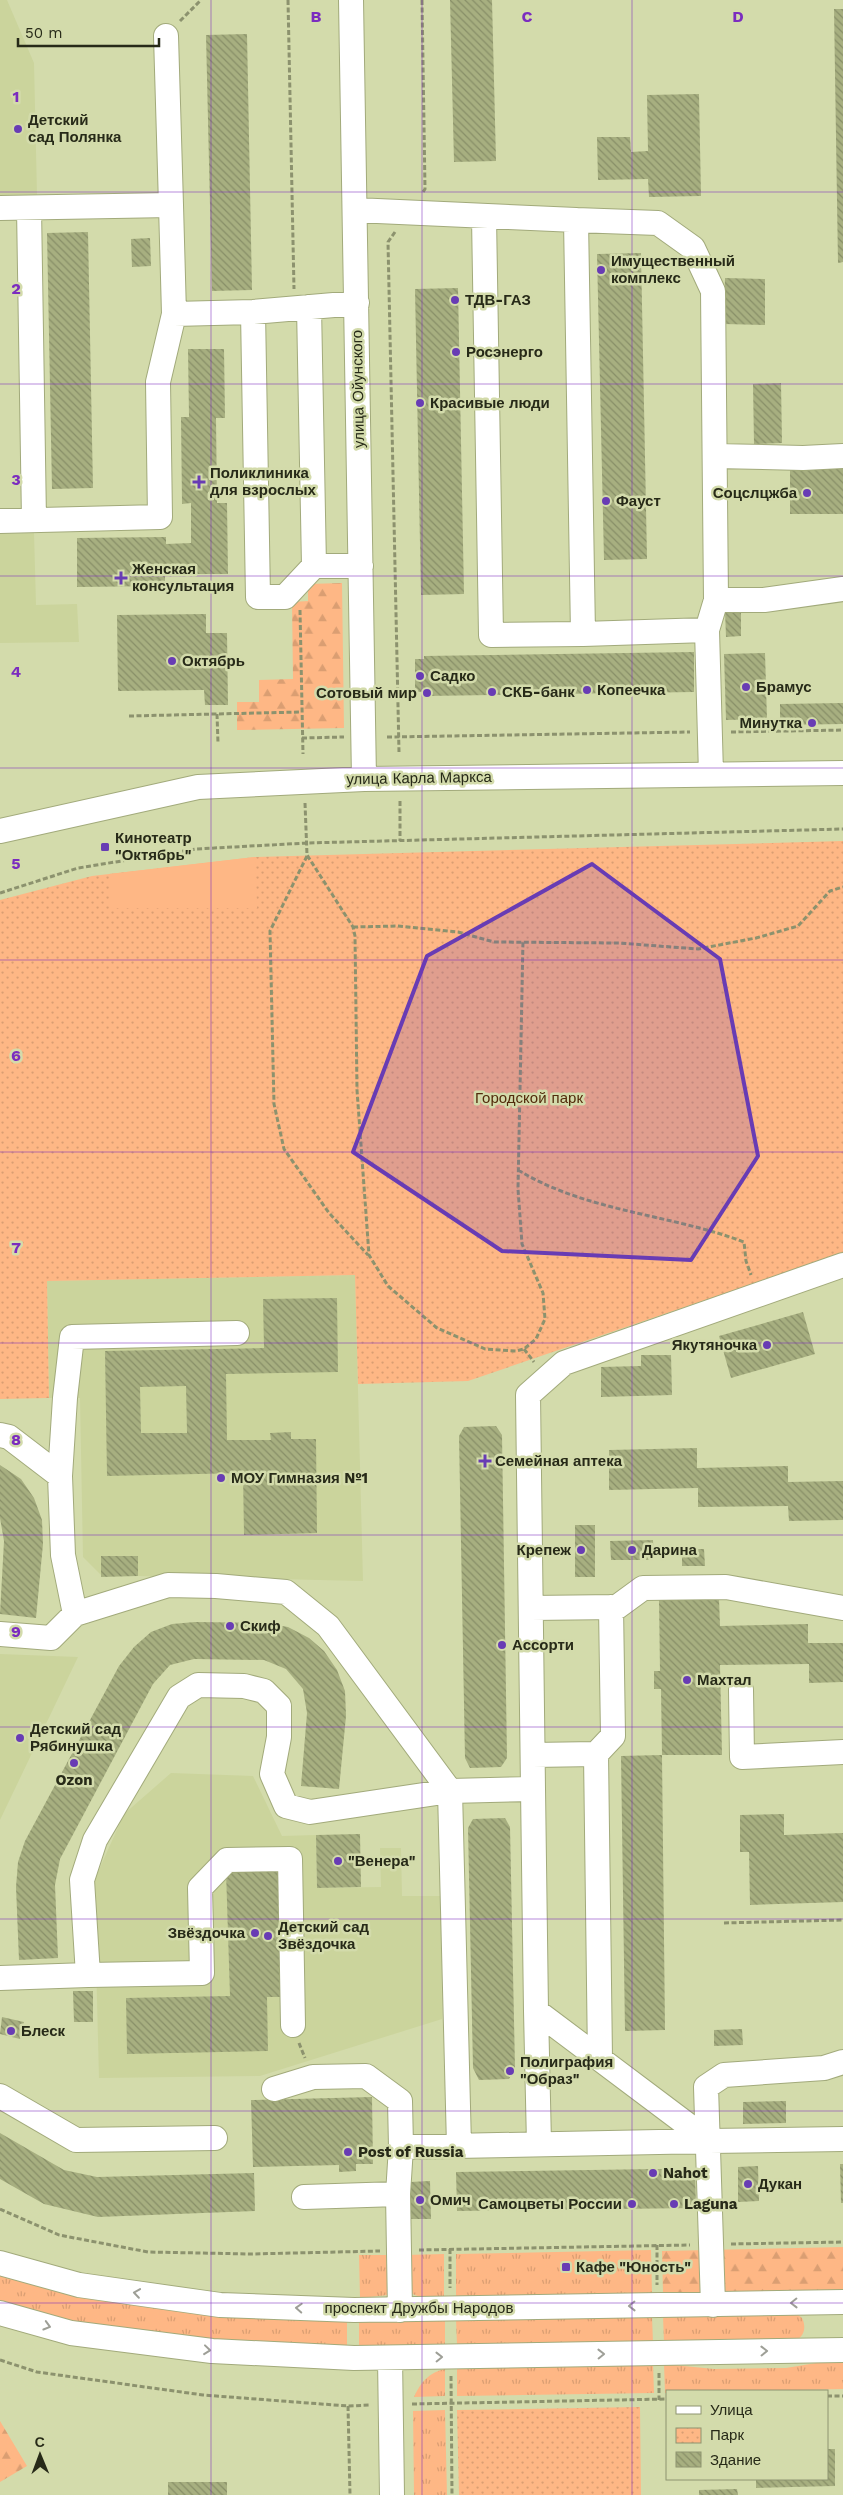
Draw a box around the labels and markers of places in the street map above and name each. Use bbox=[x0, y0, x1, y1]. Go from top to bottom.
place label: Детский сад Полянка bbox=[28, 111, 122, 146]
marker: Детский сад Полянка bbox=[12, 123, 24, 135]
place label: Имущественный комплекс bbox=[611, 252, 735, 287]
marker: Имущественный комплекс bbox=[595, 264, 607, 276]
place label: ТДВ-ГАЗ bbox=[465, 291, 531, 309]
marker: ТДВ-ГАЗ bbox=[449, 294, 461, 306]
place label: Росэнерго bbox=[466, 343, 543, 361]
marker: Росэнерго bbox=[450, 346, 462, 358]
place label: Красивые люди bbox=[430, 394, 550, 412]
marker: Красивые люди bbox=[414, 397, 426, 409]
place label: Поликлиника для взрослых bbox=[210, 464, 317, 499]
marker: Поликлиника для взрослых bbox=[192, 475, 206, 489]
place label: Соцслцжба bbox=[713, 484, 798, 502]
marker: Соцслцжба bbox=[801, 487, 813, 499]
place label: Фауст bbox=[616, 492, 661, 510]
marker: Фауст bbox=[600, 495, 612, 507]
place label: Женская консультация bbox=[131, 560, 234, 595]
marker: Женская консультация bbox=[114, 571, 128, 585]
place label: Октябрь bbox=[182, 652, 245, 670]
marker: Октябрь bbox=[166, 655, 178, 667]
place label: Садко bbox=[430, 667, 475, 685]
marker: Садко bbox=[414, 670, 426, 682]
place label: Брамус bbox=[756, 678, 812, 696]
place label: Копеечка bbox=[597, 681, 666, 699]
marker: Брамус bbox=[740, 681, 752, 693]
place label: СКБ-банк bbox=[502, 683, 575, 701]
place label: Сотовый мир bbox=[316, 684, 417, 702]
marker: Копеечка bbox=[581, 684, 593, 696]
marker: СКБ-банк bbox=[486, 686, 498, 698]
marker: Сотовый мир bbox=[421, 687, 433, 699]
place label: Минутка bbox=[740, 714, 803, 732]
marker: Минутка bbox=[806, 717, 818, 729]
place label: Кинотеатр "Октябрь" bbox=[115, 829, 192, 864]
marker: Кинотеатр "Октябрь" bbox=[99, 841, 111, 853]
place label: Якутяночка bbox=[672, 1336, 758, 1354]
marker: Якутяночка bbox=[761, 1339, 773, 1351]
place label: Семейная аптека bbox=[495, 1452, 623, 1470]
marker: Семейная аптека bbox=[479, 1455, 491, 1467]
place label: МОУ Гимназия №1 bbox=[231, 1469, 368, 1487]
marker: МОУ Гимназия №1 bbox=[215, 1472, 227, 1484]
place label: Крепеж bbox=[517, 1541, 571, 1559]
place label: Дарина bbox=[642, 1541, 697, 1559]
marker: Крепеж bbox=[575, 1544, 587, 1556]
marker: Дарина bbox=[626, 1544, 638, 1556]
place label: Скиф bbox=[240, 1617, 281, 1635]
marker: Скиф bbox=[224, 1620, 236, 1632]
place label: Ассорти bbox=[512, 1636, 574, 1654]
marker: Ассорти bbox=[496, 1639, 508, 1651]
place label: Махтал bbox=[697, 1671, 752, 1689]
marker: Махтал bbox=[681, 1674, 693, 1686]
place label: Детский сад Рябинушка bbox=[30, 1720, 122, 1755]
marker: Детский сад Рябинушка bbox=[14, 1732, 26, 1744]
marker: Ozon bbox=[68, 1757, 80, 1769]
place label: Ozon bbox=[56, 1771, 93, 1789]
place label: "Венера" bbox=[348, 1852, 416, 1870]
marker: "Венера" bbox=[332, 1855, 344, 1867]
place label: Детский сад Звёздочка bbox=[278, 1918, 370, 1953]
place label: Звёздочка bbox=[168, 1924, 246, 1942]
marker: Звёздочка bbox=[249, 1927, 261, 1939]
marker: Детский сад Звёздочка bbox=[262, 1930, 274, 1942]
place label: Блеск bbox=[21, 2022, 66, 2040]
marker: Блеск bbox=[5, 2025, 17, 2037]
place label: Полиграфия "Образ" bbox=[520, 2053, 613, 2088]
marker: Полиграфия "Образ" bbox=[504, 2065, 516, 2077]
place label: Post of Russia bbox=[358, 2143, 464, 2161]
marker: Post of Russia bbox=[342, 2146, 354, 2158]
place label: Nahot bbox=[663, 2164, 708, 2182]
marker: Nahot bbox=[647, 2167, 659, 2179]
place label: Дукан bbox=[758, 2175, 802, 2193]
marker: Дукан bbox=[742, 2178, 754, 2190]
place label: Омич bbox=[430, 2191, 471, 2209]
marker: Омич bbox=[414, 2194, 426, 2206]
place label: Самоцветы России bbox=[478, 2195, 622, 2213]
place label: Laguna bbox=[684, 2195, 738, 2213]
marker: Самоцветы России bbox=[626, 2198, 638, 2210]
marker: Laguna bbox=[668, 2198, 680, 2210]
place label: Кафе "Юность" bbox=[576, 2258, 691, 2276]
marker: Кафе "Юность" bbox=[560, 2261, 572, 2273]

